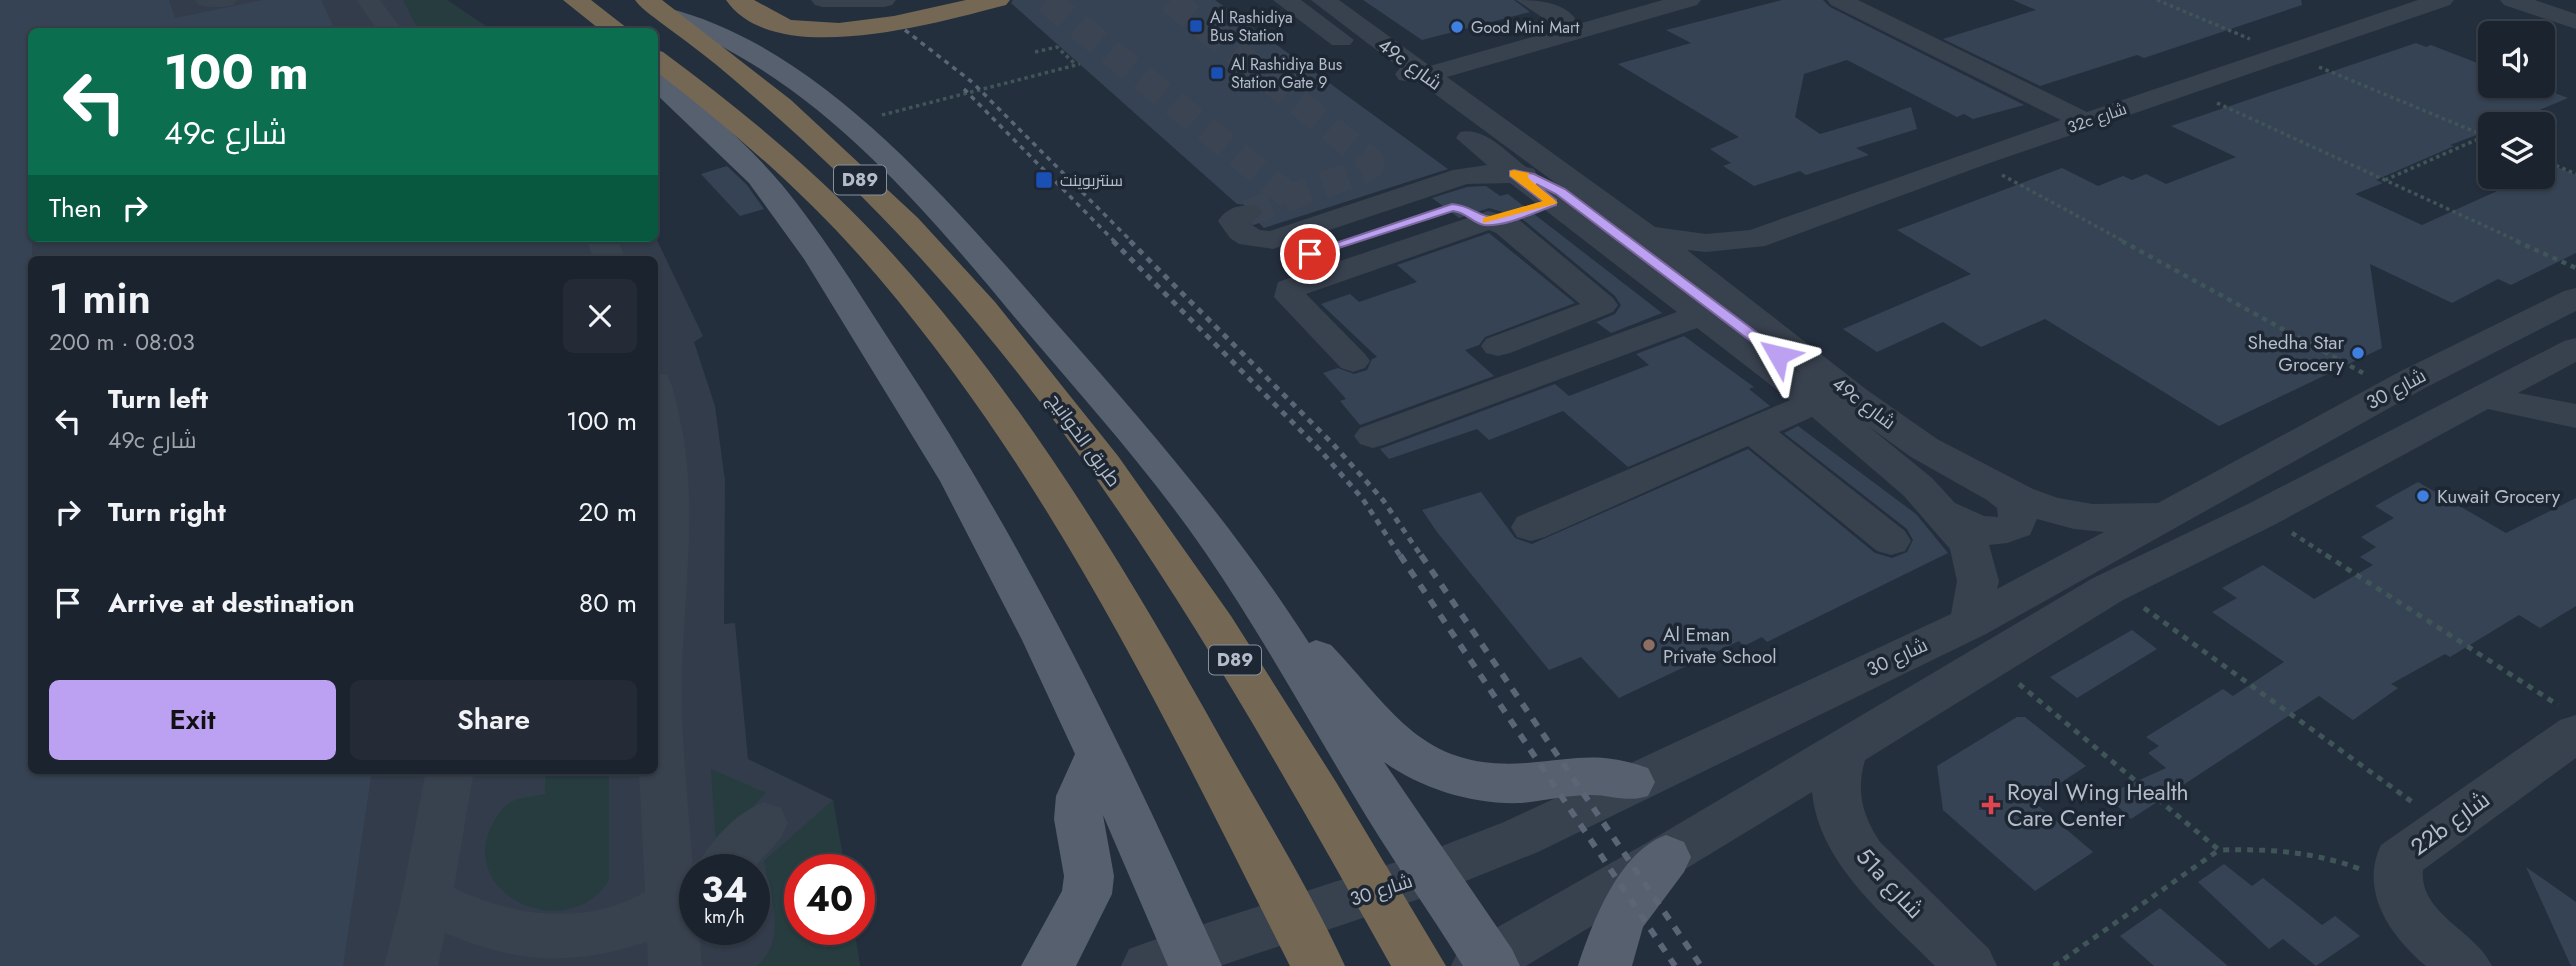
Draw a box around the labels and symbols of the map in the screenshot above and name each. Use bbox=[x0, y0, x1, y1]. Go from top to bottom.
place label: Al Rashidiya Bus Station bbox=[1210, 6, 1293, 47]
place label: Good Mini Mart bbox=[1471, 16, 1579, 39]
marker: Al Rashidiya Bus Station bbox=[1188, 18, 1204, 34]
marker: Good Mini Mart bbox=[1449, 19, 1465, 35]
street label: 49c شارع bbox=[1373, 32, 1447, 96]
place label: Al Rashidiya Bus Station Gate 9 bbox=[1231, 53, 1342, 94]
marker: Al Rashidiya Bus Station Gate 9 bbox=[1209, 65, 1225, 81]
street label: 32c شارع bbox=[2064, 97, 2130, 139]
road number: D89 bbox=[834, 166, 886, 195]
place label: سنتربوينت bbox=[1060, 169, 1123, 192]
marker: سنتربوينت bbox=[1034, 170, 1054, 190]
pin bbox=[1280, 224, 1340, 284]
position arrow bbox=[1741, 318, 1815, 392]
place label: Shedha Star Grocery bbox=[2248, 329, 2345, 378]
marker: Shedha Star Grocery bbox=[2350, 345, 2366, 361]
street label: شارع 30 bbox=[2361, 362, 2431, 416]
street label: 49c شارع bbox=[1827, 370, 1901, 436]
street label: طريق الخوانيج bbox=[1041, 388, 1127, 492]
place label: Kuwait Grocery bbox=[2437, 483, 2561, 510]
marker: Kuwait Grocery bbox=[2415, 488, 2431, 504]
place label: Al Eman Private School bbox=[1663, 621, 1777, 670]
street label: شارع 30 bbox=[1862, 631, 1932, 683]
marker: Al Eman Private School bbox=[1641, 637, 1657, 653]
road number: D89 bbox=[1209, 646, 1261, 674]
place label: Royal Wing Health Care Center bbox=[2007, 775, 2189, 835]
street label: 22b شارع bbox=[2403, 783, 2497, 863]
marker: Royal Wing Health Care Center bbox=[1981, 795, 2001, 815]
street label: 51a شارع bbox=[1848, 840, 1932, 926]
speed limit sign: 40 bbox=[784, 854, 875, 945]
street label: شارع 30 bbox=[1346, 867, 1416, 913]

